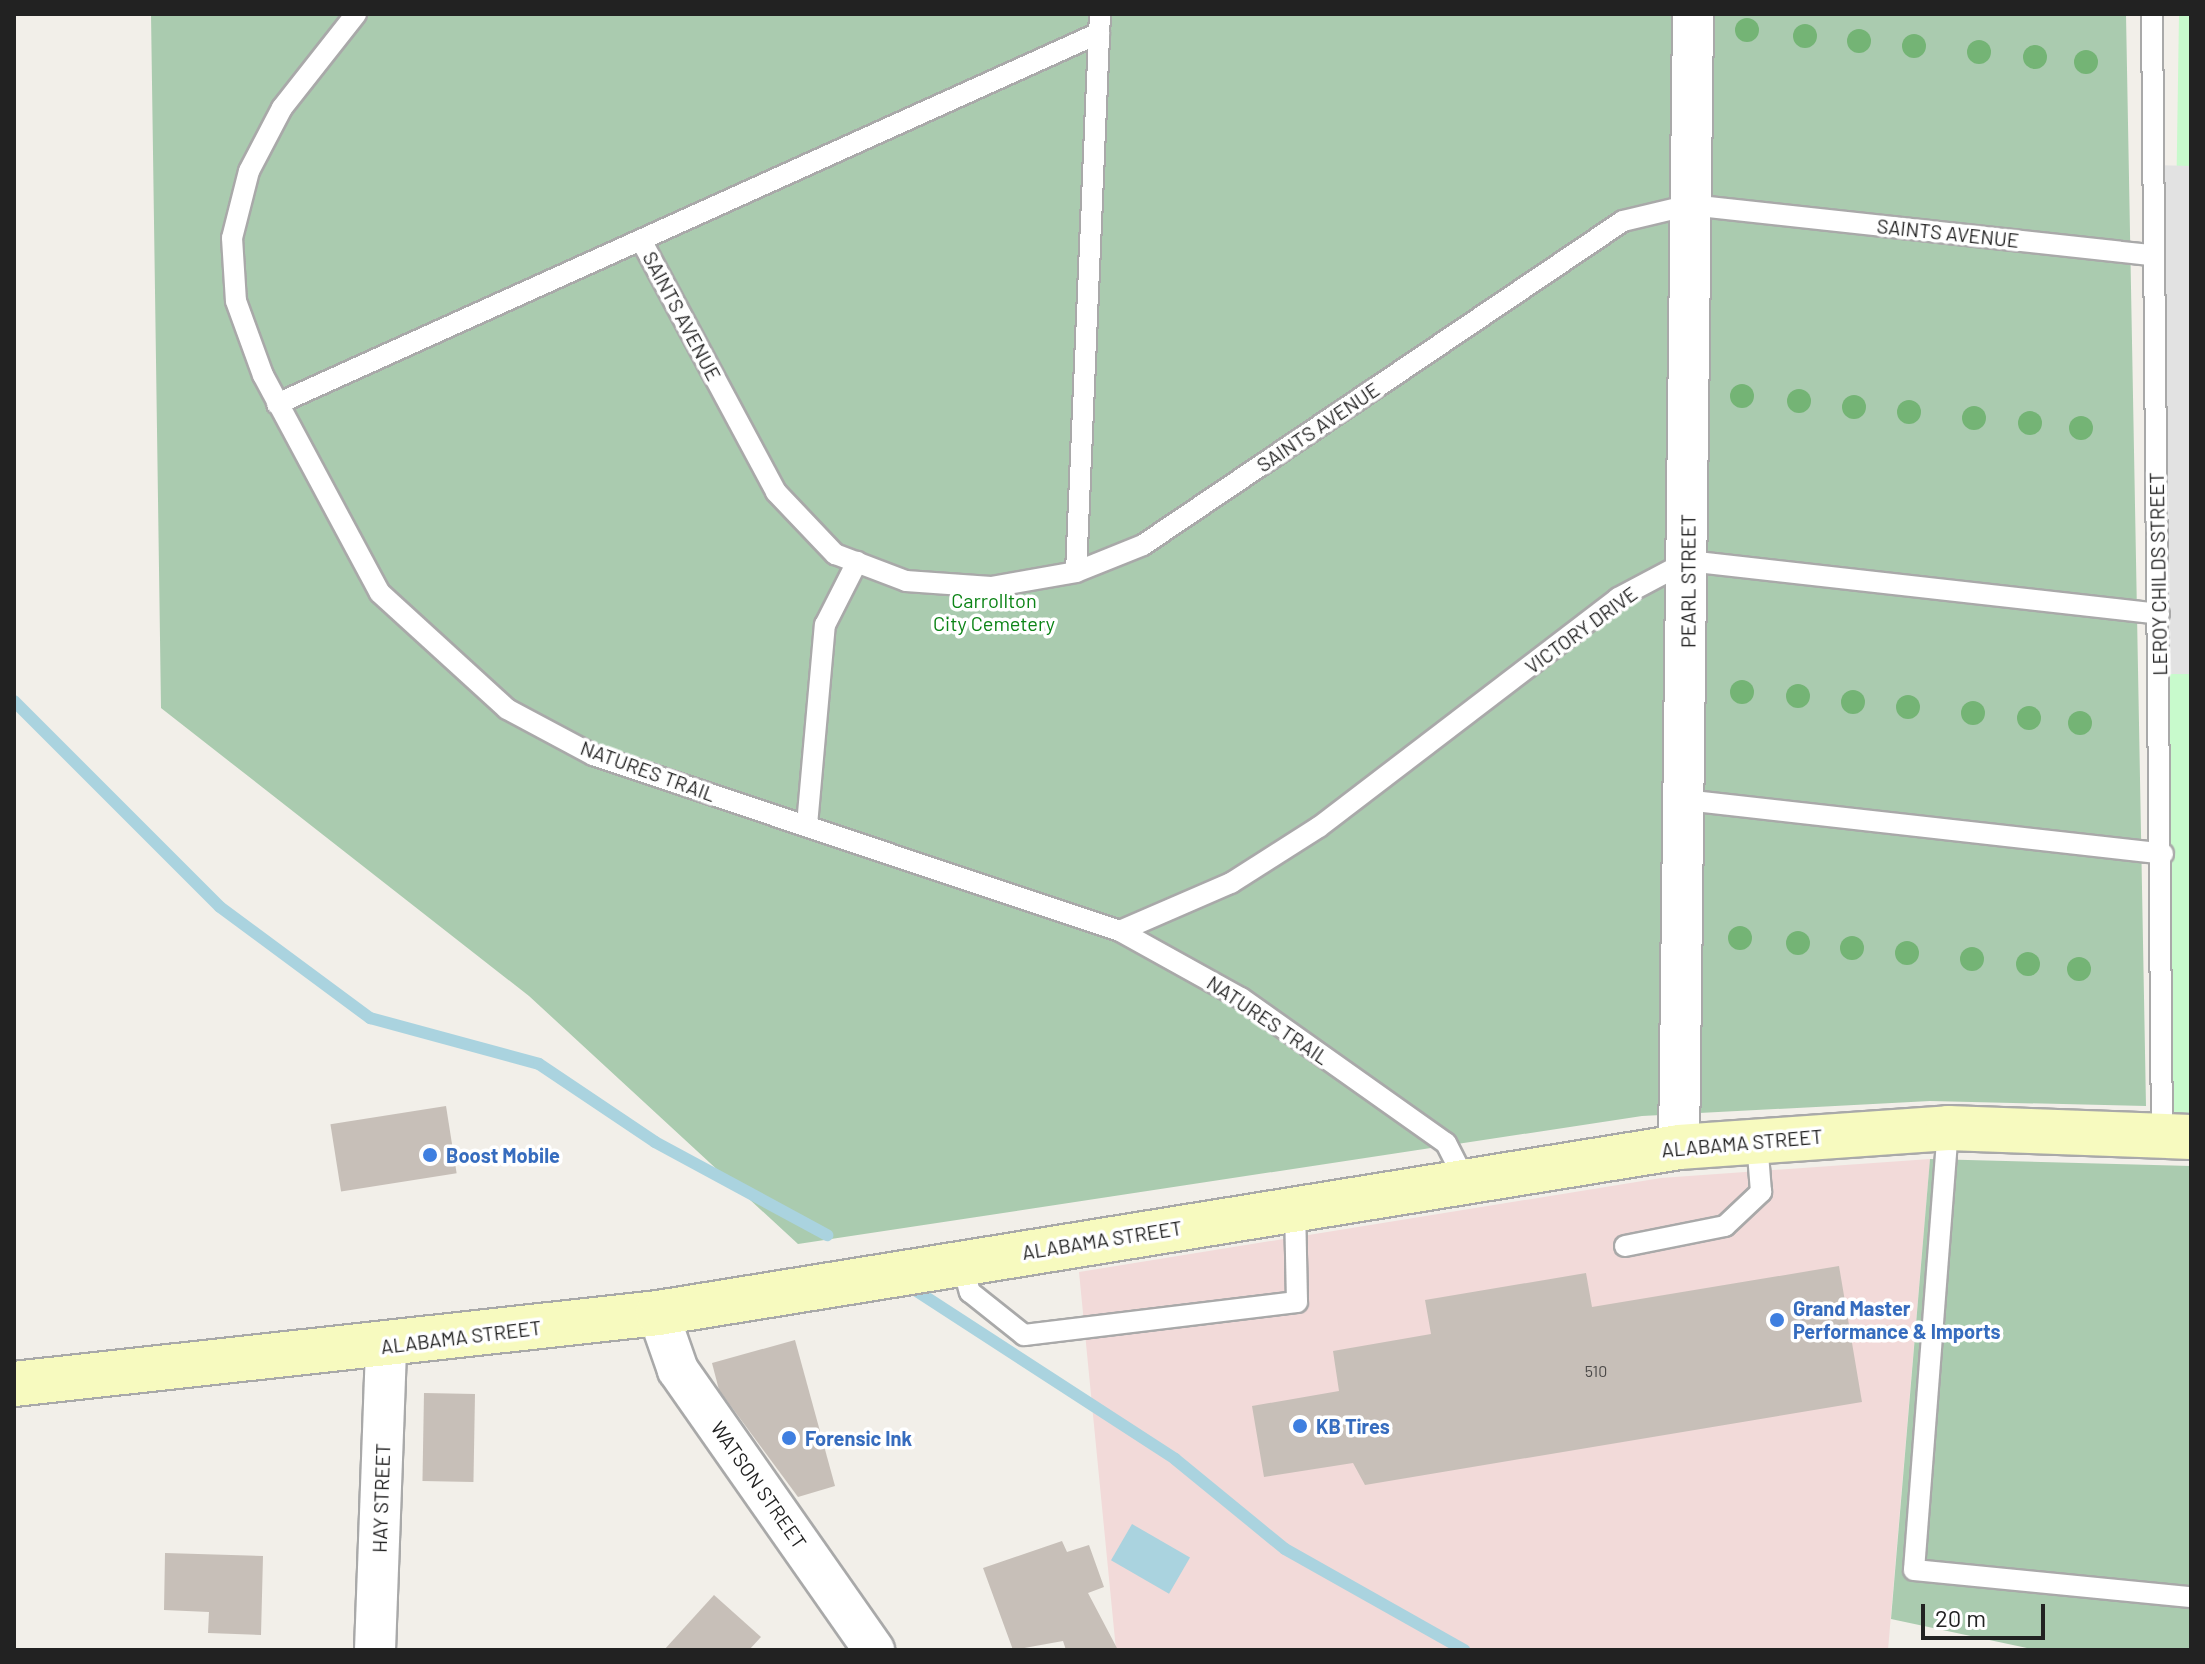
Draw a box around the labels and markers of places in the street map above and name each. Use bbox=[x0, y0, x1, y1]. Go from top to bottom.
place label: Boost Mobile bbox=[446, 1143, 560, 1167]
marker: Boost Mobile bbox=[421, 1146, 439, 1164]
place label: Grand Master Performance & Imports bbox=[1793, 1296, 2001, 1343]
marker: Grand Master Performance & Imports bbox=[1768, 1311, 1786, 1329]
place label: KB Tires bbox=[1316, 1414, 1390, 1438]
marker: KB Tires bbox=[1291, 1417, 1309, 1435]
place label: Forensic Ink bbox=[805, 1426, 912, 1450]
marker: Forensic Ink bbox=[780, 1429, 798, 1447]

